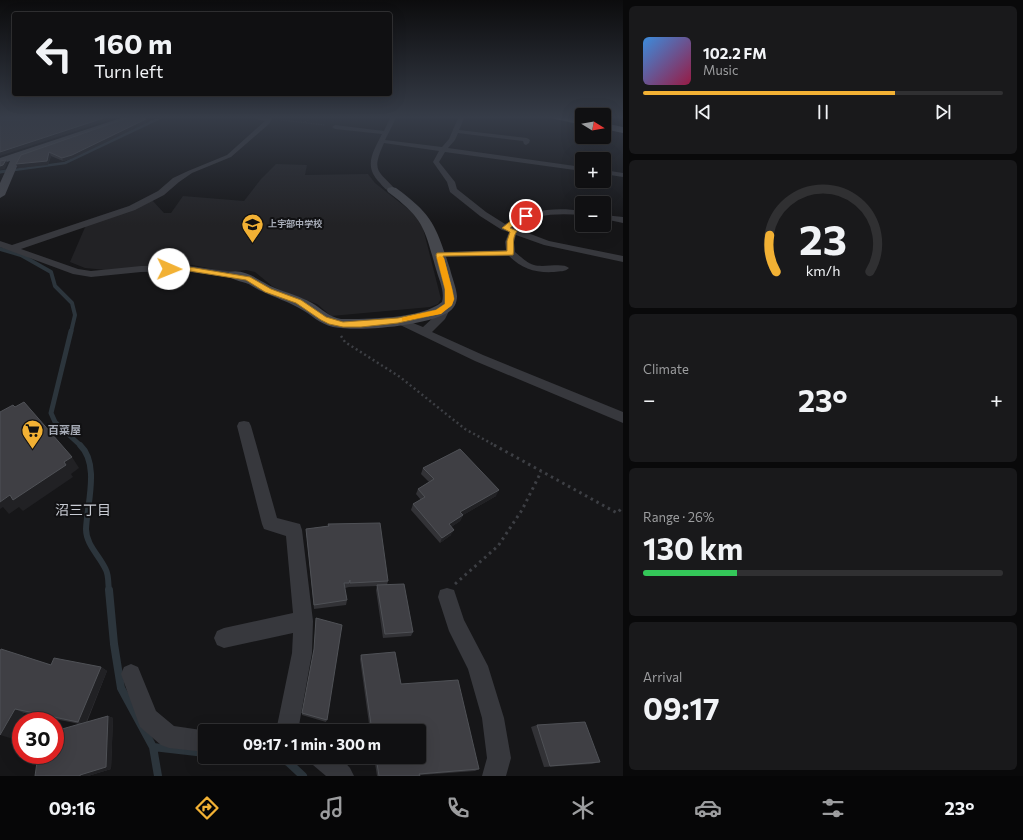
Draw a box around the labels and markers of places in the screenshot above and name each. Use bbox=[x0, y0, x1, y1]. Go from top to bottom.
pin bbox=[509, 199, 543, 233]
school or university icon: 上宇部中学校 bbox=[240, 211, 266, 244]
place label: 上宇部中学校 bbox=[268, 218, 323, 229]
supermarket icon: 百菜屋 bbox=[19, 417, 45, 450]
place label: 百菜屋 bbox=[48, 423, 81, 436]

